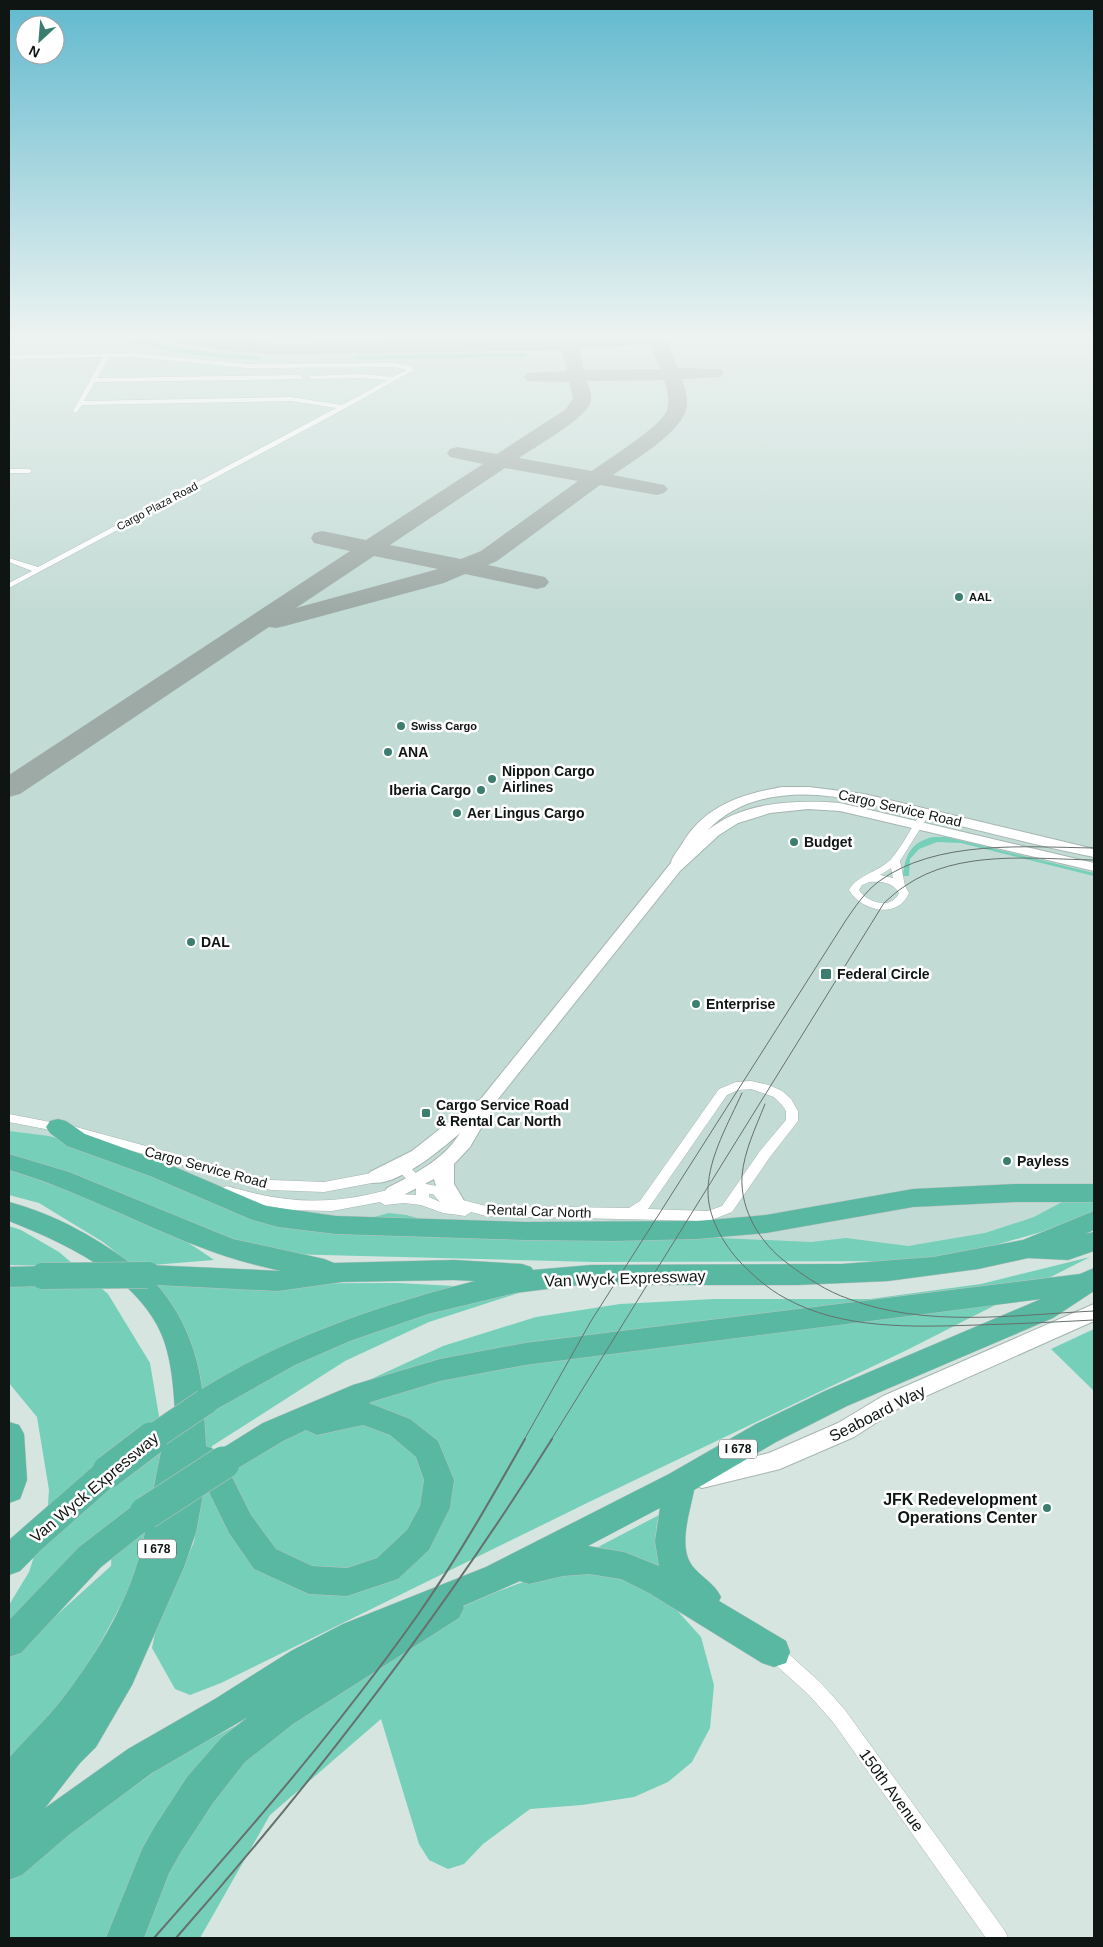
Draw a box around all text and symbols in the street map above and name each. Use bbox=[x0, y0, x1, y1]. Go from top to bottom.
north arrow bbox=[15, 15, 65, 65]
text: N bbox=[26, 42, 42, 61]
street label: Cargo Plaza Road bbox=[114, 480, 200, 532]
marker: AAL bbox=[953, 591, 965, 603]
place label: AAL bbox=[969, 591, 992, 603]
marker: Swiss Cargo bbox=[395, 720, 407, 732]
place label: Swiss Cargo bbox=[411, 720, 477, 732]
place label: ANA bbox=[398, 744, 428, 760]
marker: ANA bbox=[382, 746, 394, 758]
place label: Nippon Cargo Airlines bbox=[502, 763, 595, 795]
marker: Nippon Cargo Airlines bbox=[486, 773, 498, 785]
place label: Iberia Cargo bbox=[389, 782, 471, 798]
marker: Iberia Cargo bbox=[475, 784, 487, 796]
street label: Cargo Service Road bbox=[837, 786, 963, 830]
place label: Aer Lingus Cargo bbox=[467, 805, 584, 821]
marker: Aer Lingus Cargo bbox=[451, 807, 463, 819]
place label: Budget bbox=[804, 834, 853, 850]
marker: Budget bbox=[788, 836, 800, 848]
place label: DAL bbox=[201, 934, 230, 950]
marker: DAL bbox=[185, 936, 197, 948]
place label: Federal Circle bbox=[837, 966, 930, 982]
marker: Federal Circle bbox=[819, 967, 833, 981]
place label: Enterprise bbox=[706, 996, 775, 1012]
marker: Enterprise bbox=[690, 998, 702, 1010]
place label: Cargo Service Road & Rental Car North bbox=[436, 1097, 569, 1129]
marker: Cargo Service Road & Rental Car North bbox=[420, 1107, 432, 1119]
street label: Cargo Service Road bbox=[143, 1143, 269, 1191]
place label: Payless bbox=[1017, 1153, 1069, 1169]
marker: Payless bbox=[1001, 1155, 1013, 1167]
street label: Rental Car North bbox=[486, 1201, 592, 1221]
street label: Van Wyck Expressway bbox=[544, 1267, 706, 1290]
street label: Seaboard Way bbox=[826, 1382, 928, 1445]
street label: Van Wyck Expressway bbox=[27, 1429, 162, 1546]
road number: I 678 bbox=[719, 1440, 757, 1458]
place label: JFK Redevelopment Operations Center bbox=[883, 1491, 1038, 1526]
marker: JFK Redevelopment Operations Center bbox=[1041, 1502, 1053, 1514]
road number: I 678 bbox=[138, 1540, 176, 1558]
street label: 150th Avenue bbox=[856, 1746, 927, 1835]

